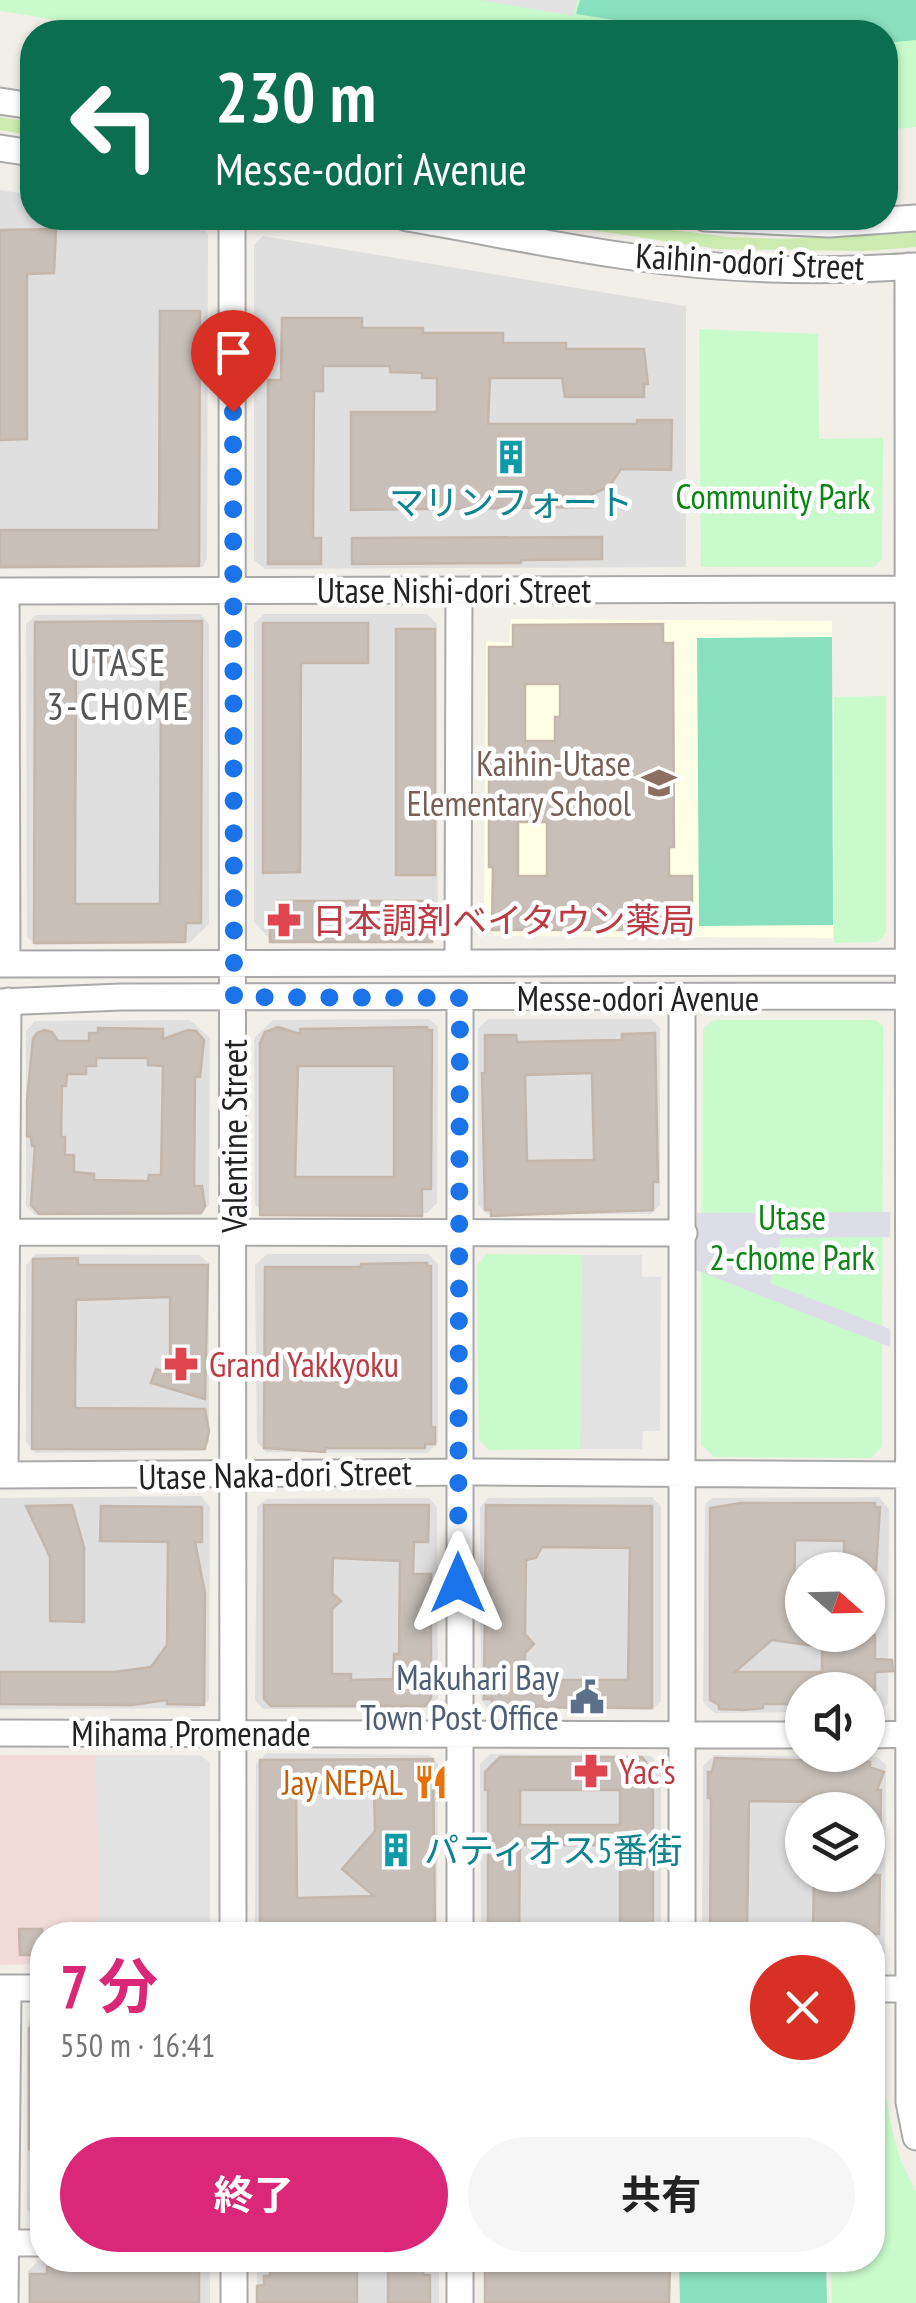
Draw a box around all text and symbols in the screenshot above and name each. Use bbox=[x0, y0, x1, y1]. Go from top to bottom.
text: 230 m bbox=[215, 51, 376, 141]
icon: left bbox=[50, 60, 180, 190]
text: Messe-odori Avenue bbox=[215, 139, 527, 197]
street label: Kaihin-odori Street bbox=[634, 232, 866, 290]
pin bbox=[191, 310, 276, 413]
icon: arrive bbox=[206, 325, 261, 380]
building icon: マリンフォート bbox=[492, 438, 530, 476]
park label: Community Park bbox=[676, 473, 871, 519]
place label: マリンフォート bbox=[389, 479, 633, 525]
street label: Utase Nishi-dori Street bbox=[317, 567, 592, 613]
district label: UTASE 3-CHOME bbox=[47, 637, 191, 730]
place label: Kaihin-Utase Elementary School bbox=[407, 740, 631, 826]
school or university icon: Kaihin-Utase Elementary School bbox=[640, 764, 678, 802]
place label: 日本調剤ベイタウン薬局 bbox=[312, 897, 696, 943]
pharmacy icon: 日本調剤ベイタウン薬局 bbox=[265, 901, 303, 939]
street label: Messe-odori Avenue bbox=[517, 975, 759, 1021]
street label: Valentine Street bbox=[211, 1039, 257, 1234]
park label: Utase 2-chome Park bbox=[709, 1194, 875, 1280]
place label: Grand Yakkyoku bbox=[209, 1341, 399, 1387]
pharmacy icon: Grand Yakkyoku bbox=[162, 1345, 200, 1383]
street label: Utase Naka-dori Street bbox=[138, 1449, 412, 1499]
position arrow bbox=[406, 1531, 510, 1635]
north arrow bbox=[785, 1552, 885, 1652]
map controls bbox=[785, 1552, 885, 1892]
place label: Makuhari Bay Town Post Office bbox=[360, 1654, 560, 1740]
button: sound bbox=[785, 1672, 885, 1772]
public building icon: Makuhari Bay Town Post Office bbox=[568, 1678, 606, 1716]
street label: Mihama Promenade bbox=[71, 1710, 311, 1756]
place label: Yac's bbox=[619, 1748, 676, 1794]
pharmacy icon: Yac's bbox=[572, 1752, 610, 1790]
place label: Jay NEPAL bbox=[281, 1759, 403, 1805]
restaurant icon: Jay NEPAL bbox=[412, 1763, 450, 1801]
button: layers bbox=[785, 1792, 885, 1892]
place label: パティオス5番街 bbox=[424, 1827, 683, 1873]
building icon: パティオス5番街 bbox=[377, 1831, 415, 1869]
text: 7 分 bbox=[60, 1947, 158, 2025]
button: close bbox=[750, 1955, 855, 2060]
text: 550 m · 16:41 bbox=[60, 2024, 215, 2066]
button: 終了 bbox=[60, 2137, 448, 2252]
button: 共有 bbox=[468, 2137, 855, 2252]

